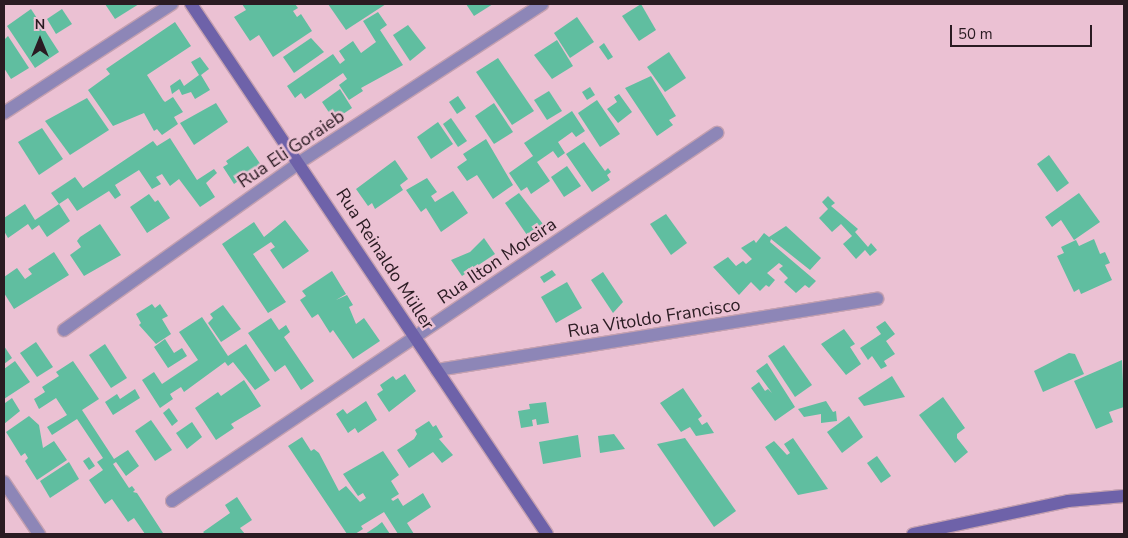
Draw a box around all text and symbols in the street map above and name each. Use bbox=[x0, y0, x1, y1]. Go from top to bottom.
north arrow bbox=[15, 15, 65, 65]
text: N bbox=[35, 15, 45, 34]
scale bar bbox=[953, 15, 1096, 47]
text: 50 m bbox=[958, 24, 993, 44]
street label: Rua Eli Goraieb bbox=[233, 105, 349, 193]
street label: Rua Reinaldo Müller bbox=[331, 184, 439, 334]
street label: Rua Ilton Moreira bbox=[434, 213, 560, 309]
street label: Rua Vitoldo Francisco bbox=[566, 294, 742, 342]

